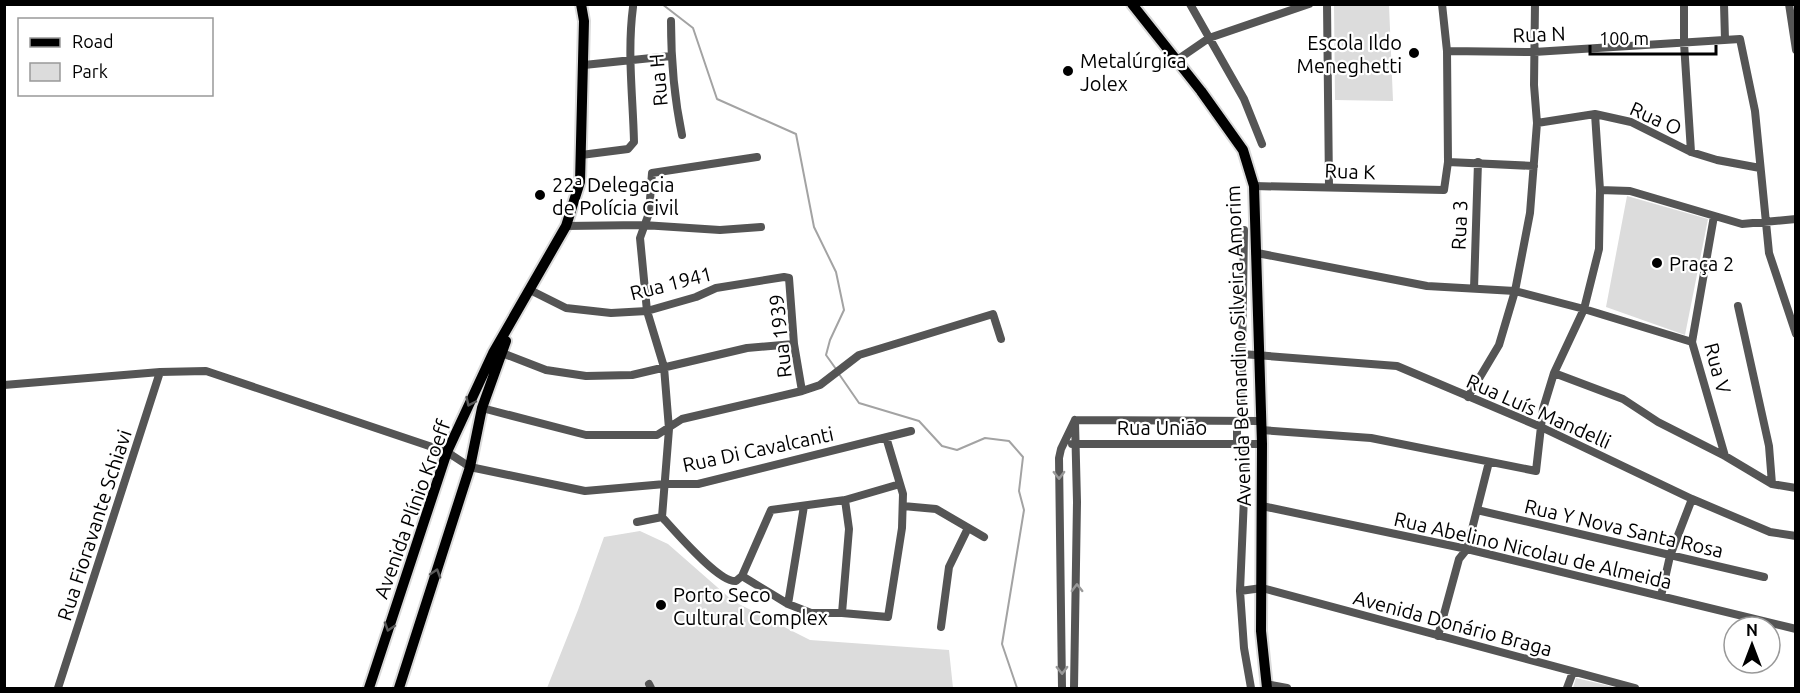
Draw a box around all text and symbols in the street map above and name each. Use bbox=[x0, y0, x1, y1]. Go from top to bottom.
legend bbox=[18, 18, 213, 96]
scale bar bbox=[1590, 18, 1716, 56]
street label: Rua N bbox=[1512, 22, 1566, 46]
text: 100 m bbox=[1599, 28, 1649, 48]
text: Road bbox=[72, 31, 114, 51]
place label: Escola Ildo Meneghetti bbox=[1297, 31, 1402, 77]
marker: Escola Ildo Meneghetti bbox=[1407, 46, 1421, 60]
place label: Metalúrgica Jolex bbox=[1080, 49, 1187, 95]
street label: Rua H bbox=[644, 53, 672, 107]
text: Park bbox=[72, 61, 108, 81]
marker: Metalúrgica Jolex bbox=[1061, 64, 1075, 78]
street label: Rua O bbox=[1627, 96, 1685, 140]
street label: Rua K bbox=[1324, 159, 1376, 183]
place label: 22ª Delegacia de Polícia Civil bbox=[552, 173, 679, 219]
street label: Avenida Bernardino Silveira Amorim bbox=[1221, 185, 1255, 507]
marker: 22ª Delegacia de Polícia Civil bbox=[533, 188, 547, 202]
street label: Rua 3 bbox=[1447, 200, 1471, 250]
place label: Praça 2 bbox=[1669, 252, 1734, 275]
marker: Praça 2 bbox=[1650, 256, 1664, 270]
street label: Rua 1941 bbox=[628, 262, 714, 304]
street label: Rua 1939 bbox=[764, 293, 796, 379]
street label: Rua V bbox=[1700, 340, 1736, 396]
street label: Rua Luís Mandelli bbox=[1463, 369, 1615, 453]
one-way arrow bbox=[466, 396, 478, 407]
street label: Avenida Plínio Kroeff bbox=[369, 416, 455, 602]
street label: Rua União bbox=[1117, 416, 1207, 439]
street label: Rua Di Cavalcanti bbox=[680, 422, 836, 476]
street label: Rua Fioravante Schiavi bbox=[52, 427, 136, 623]
one-way arrow bbox=[1053, 471, 1066, 480]
street label: Rua Y Nova Santa Rosa bbox=[1522, 494, 1726, 562]
street label: Rua Abelino Nicolau de Almeida bbox=[1392, 507, 1674, 593]
one-way arrow bbox=[429, 568, 441, 579]
place label: Porto Seco Cultural Complex bbox=[673, 583, 828, 629]
one-way arrow bbox=[1071, 584, 1083, 593]
street label: Avenida Donário Braga bbox=[1351, 585, 1555, 661]
marker: Porto Seco Cultural Complex bbox=[654, 598, 668, 612]
north arrow bbox=[1722, 615, 1782, 675]
one-way arrow bbox=[384, 621, 397, 632]
text: N bbox=[1746, 621, 1758, 639]
one-way arrow bbox=[1055, 666, 1068, 675]

